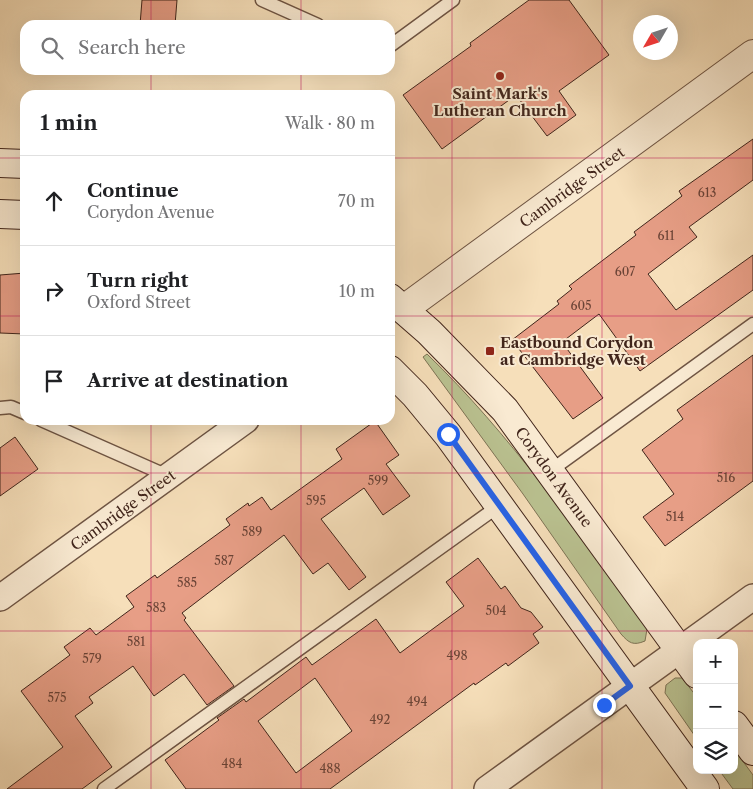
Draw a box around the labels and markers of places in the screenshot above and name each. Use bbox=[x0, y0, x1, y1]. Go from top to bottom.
marker: Saint Mark's Lutheran Church bbox=[494, 70, 506, 82]
place label: Saint Mark's Lutheran Church bbox=[433, 84, 567, 120]
place label: Eastbound Corydon at Cambridge West bbox=[500, 333, 654, 369]
marker: Eastbound Corydon at Cambridge West bbox=[484, 345, 496, 357]

